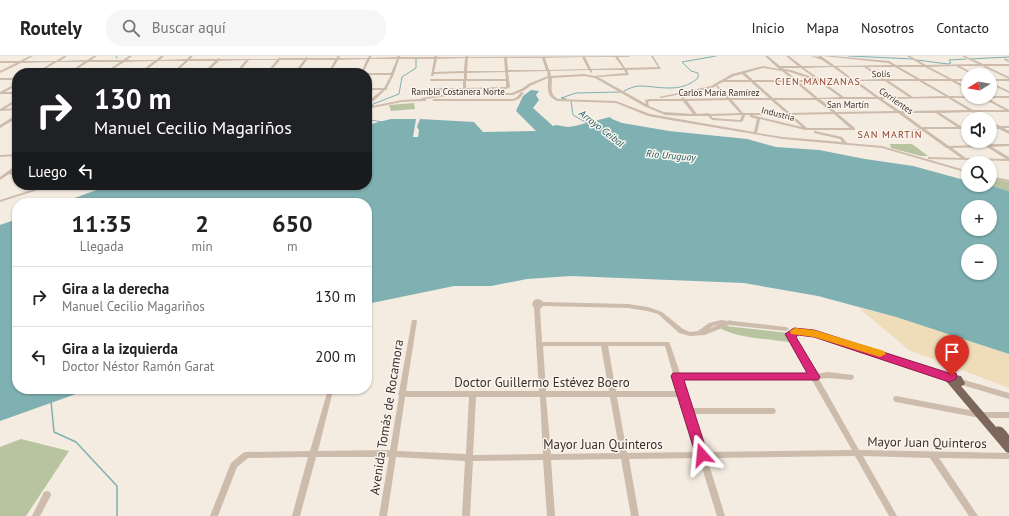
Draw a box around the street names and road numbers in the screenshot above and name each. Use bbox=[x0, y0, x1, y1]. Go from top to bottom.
street label: Solís bbox=[872, 68, 891, 79]
street label: Corrientes bbox=[877, 85, 916, 116]
street label: Rambla Costanera Norte bbox=[411, 86, 505, 97]
street label: Carlos María Ramírez bbox=[678, 87, 760, 98]
street label: San Martín bbox=[827, 99, 869, 110]
street label: Industria bbox=[760, 104, 796, 123]
street label: Avenida Tomás de Rocamora bbox=[366, 338, 407, 496]
street label: Doctor Guillermo Estévez Boero bbox=[454, 374, 630, 391]
street label: Mayor Juan Quinteros bbox=[867, 433, 987, 452]
street label: Mayor Juan Quinteros bbox=[543, 436, 663, 453]

